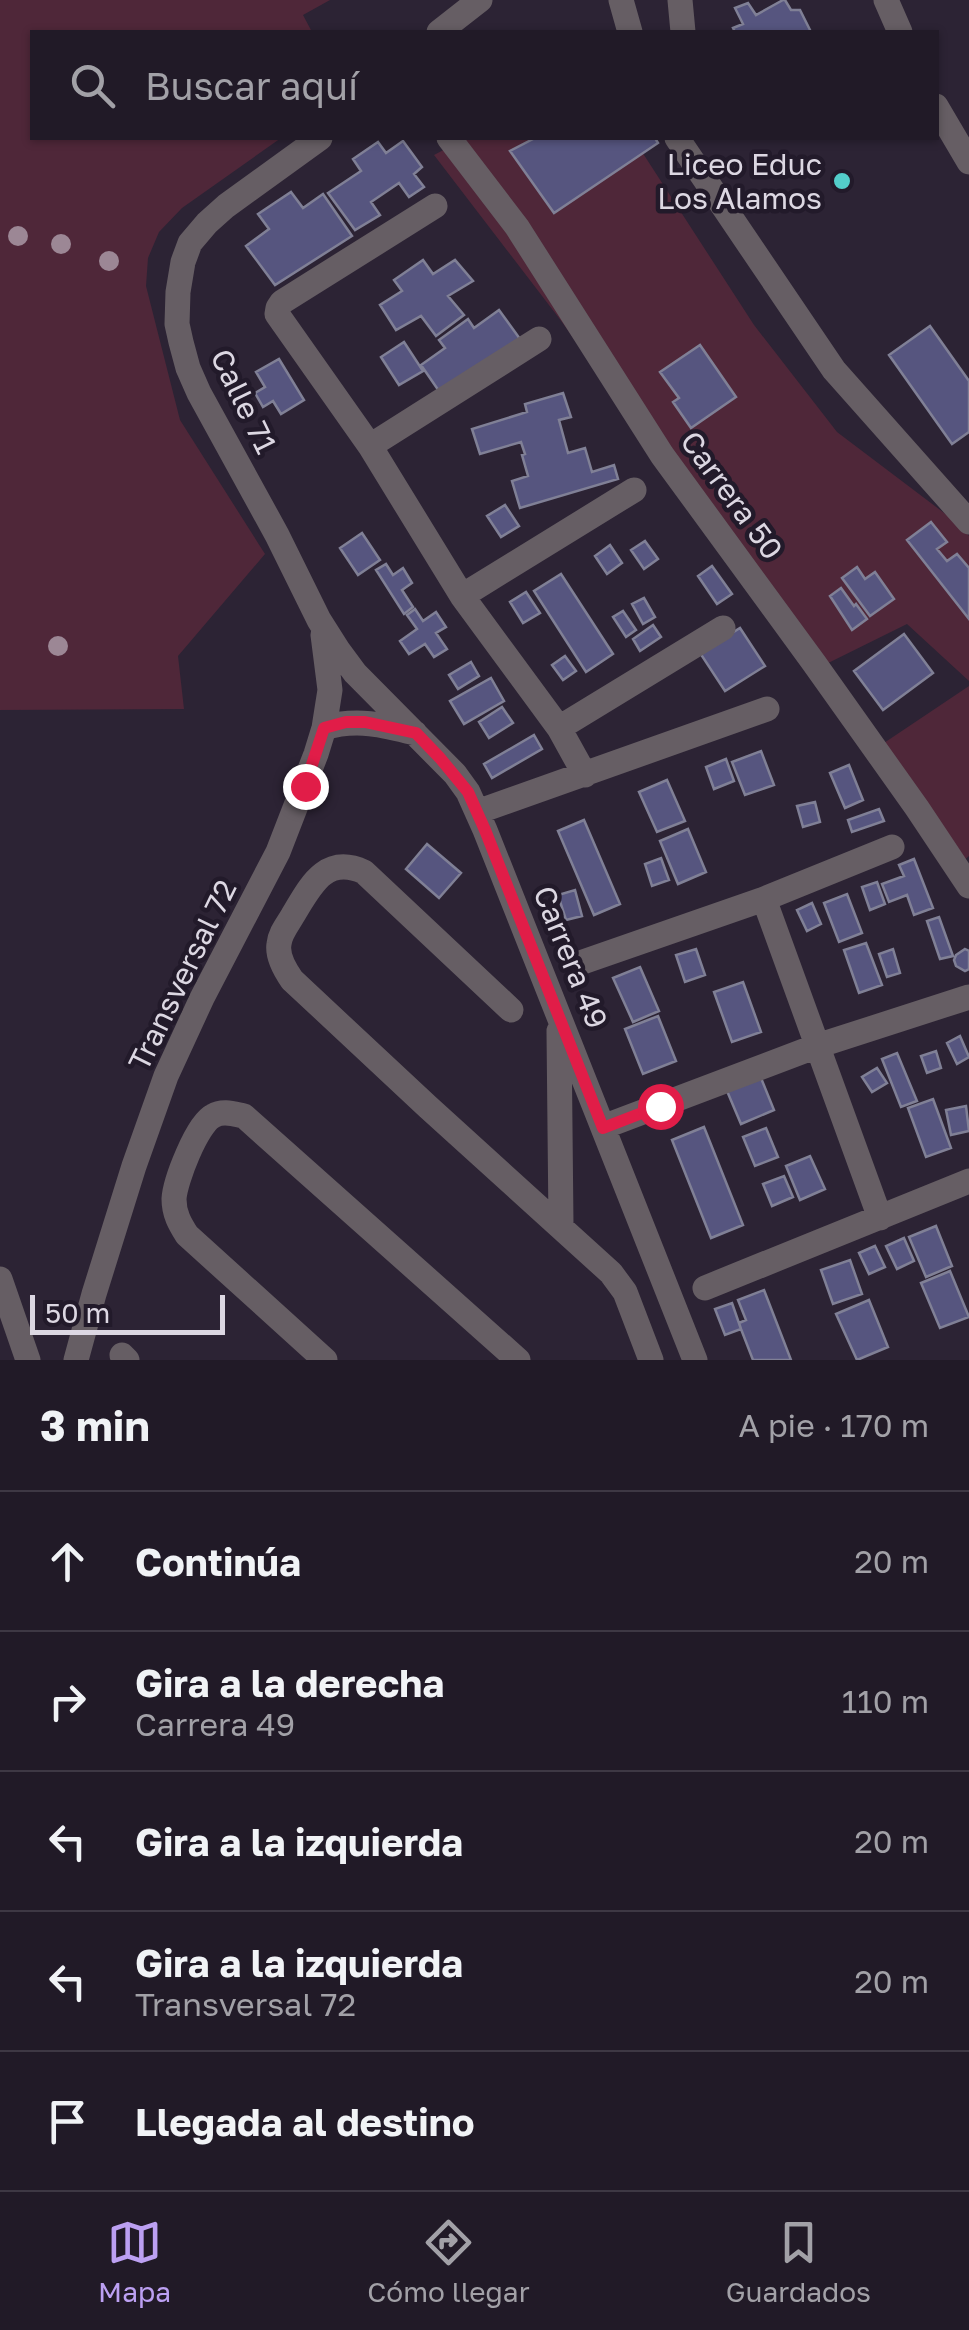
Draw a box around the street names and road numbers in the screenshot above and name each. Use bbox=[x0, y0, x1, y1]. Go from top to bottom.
street label: Calle 71 bbox=[203, 343, 285, 459]
street label: Carrera 50 bbox=[673, 424, 791, 566]
street label: Transversal 72 bbox=[120, 874, 244, 1076]
street label: Carrera 49 bbox=[526, 881, 616, 1033]

